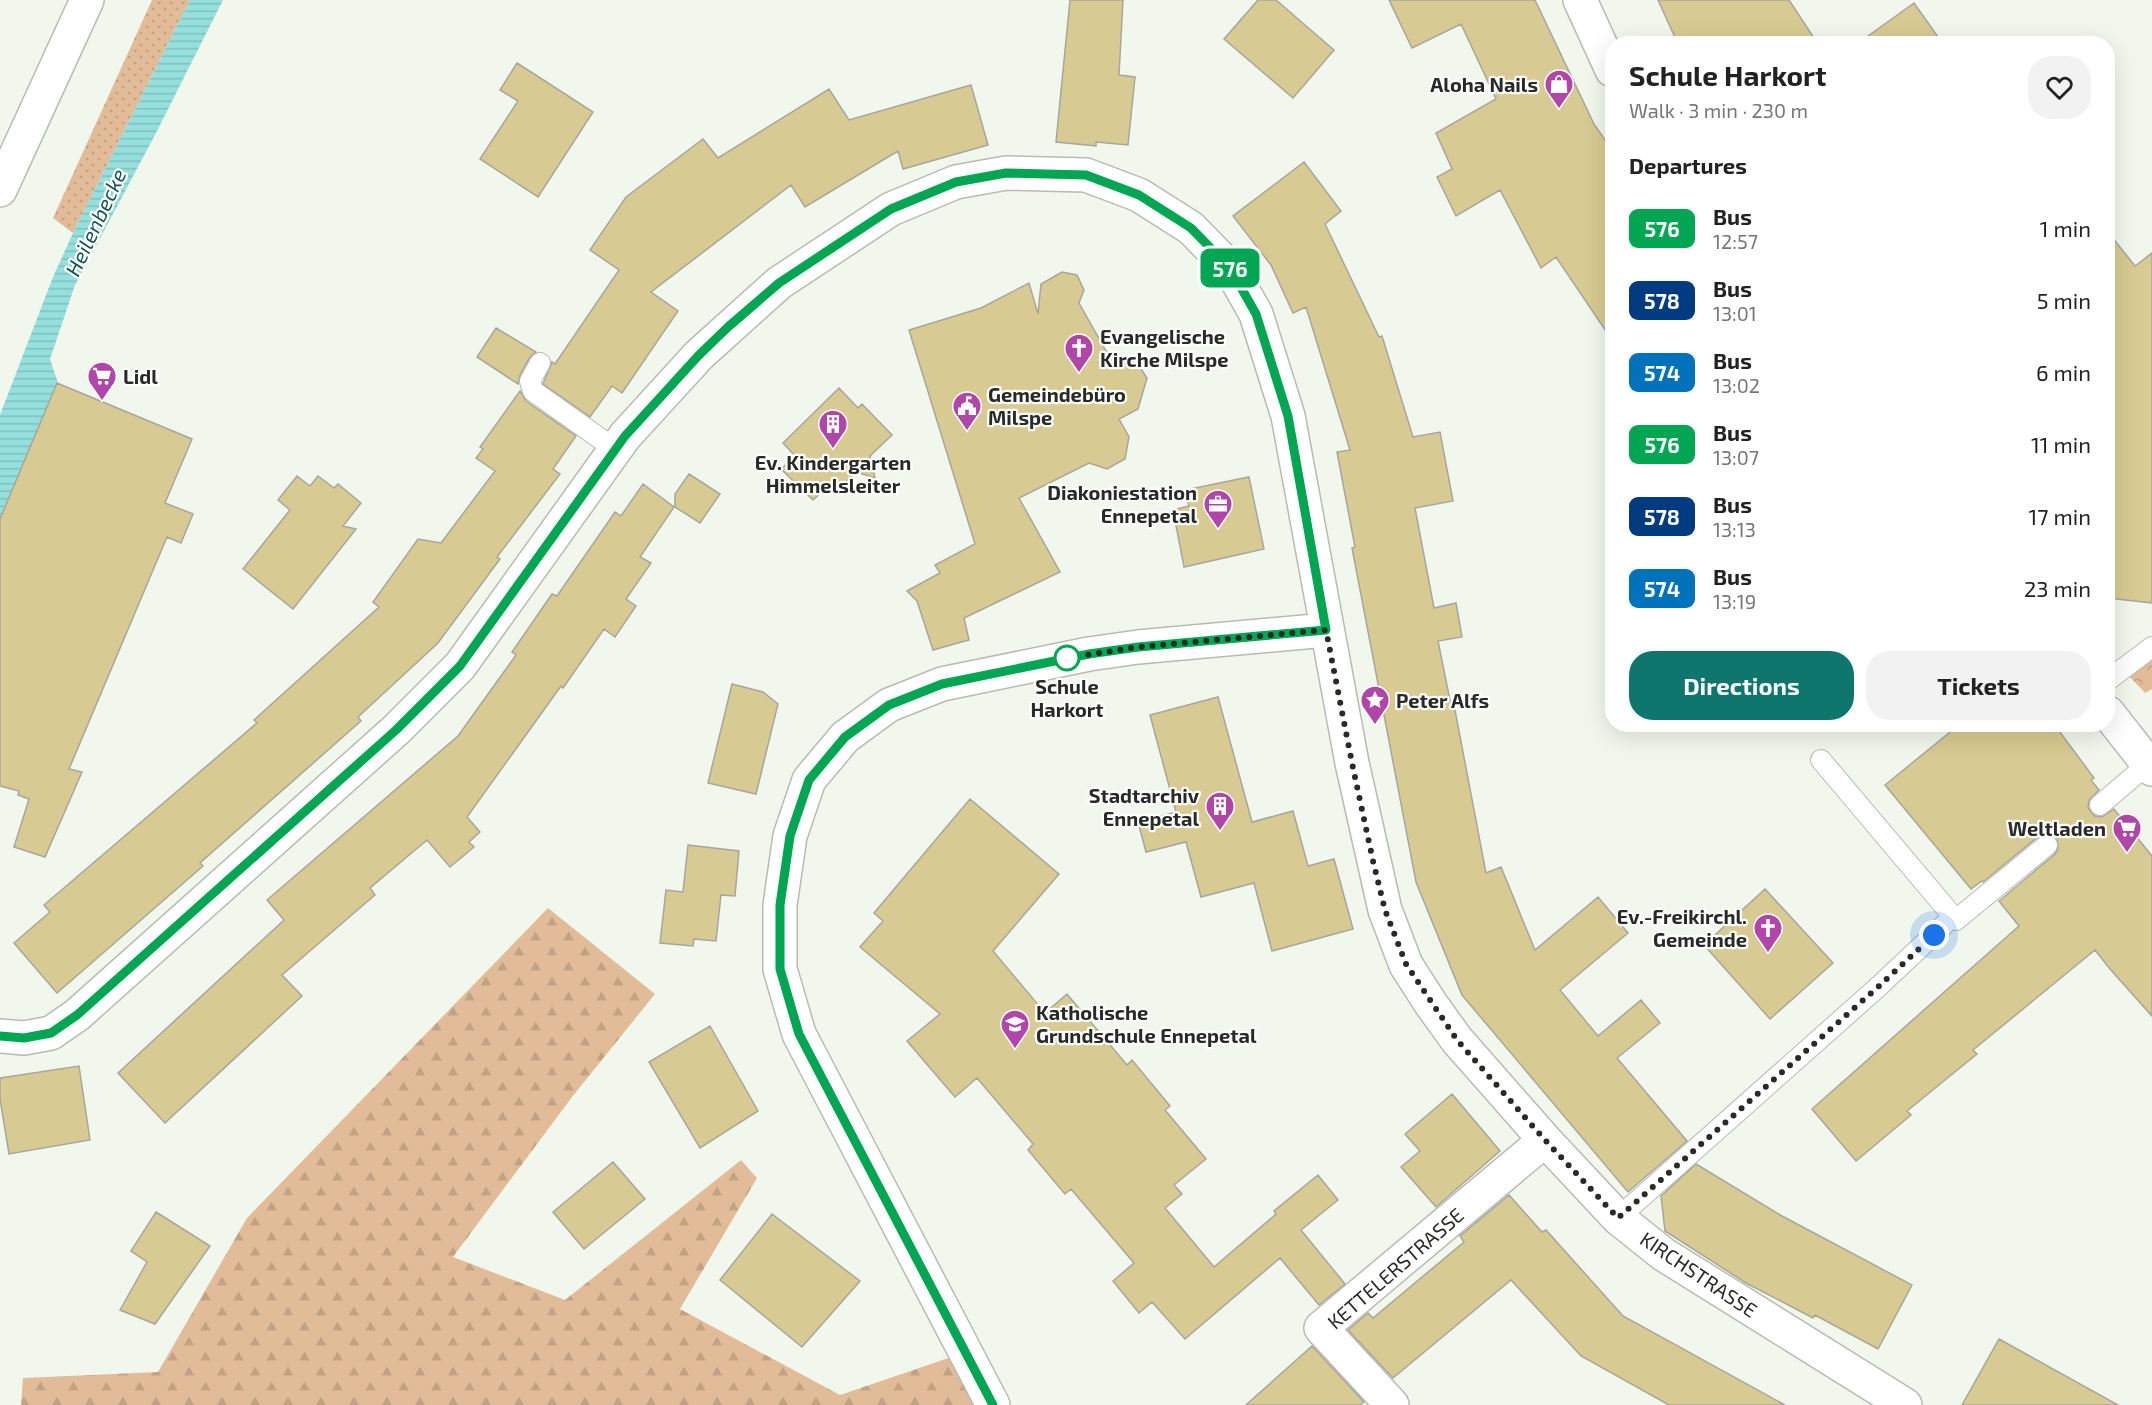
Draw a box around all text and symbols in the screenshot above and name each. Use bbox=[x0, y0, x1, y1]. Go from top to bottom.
button: heart bbox=[2028, 56, 2091, 119]
text: Schule Harkort bbox=[1629, 58, 1826, 92]
shop icon: Aloha Nails bbox=[1543, 68, 1575, 110]
place label: Aloha Nails bbox=[1430, 72, 1538, 96]
text: Walk · 3 min · 230 m bbox=[1629, 98, 1808, 122]
text: Departures bbox=[1629, 152, 1747, 178]
water label: Heilenbecke bbox=[59, 164, 131, 280]
text: Bus bbox=[1713, 203, 1752, 229]
text: 1 min bbox=[2040, 215, 2091, 241]
text: 576 bbox=[1644, 216, 1680, 241]
text: 12:57 bbox=[1713, 229, 1758, 253]
line badge: 576 bbox=[1196, 248, 1264, 288]
text: 576 bbox=[1212, 256, 1248, 281]
text: Bus bbox=[1713, 275, 1752, 301]
text: 5 min bbox=[2037, 287, 2091, 313]
text: 578 bbox=[1644, 288, 1680, 313]
text: 13:01 bbox=[1713, 301, 1757, 325]
place label: Evangelische Kirche Milspe bbox=[1100, 324, 1229, 371]
church icon: Evangelische Kirche Milspe bbox=[1063, 332, 1095, 374]
text: Bus bbox=[1713, 347, 1752, 373]
text: 6 min bbox=[2036, 359, 2091, 385]
supermarket icon: Lidl bbox=[86, 360, 118, 402]
text: 574 bbox=[1644, 360, 1680, 385]
place label: Lidl bbox=[123, 364, 158, 388]
text: 13:02 bbox=[1713, 373, 1760, 397]
place label: Gemeindebüro Milspe bbox=[988, 382, 1126, 429]
public building icon: Gemeindebüro Milspe bbox=[951, 390, 983, 432]
building icon: Ev. Kindergarten Himmelsleiter bbox=[817, 408, 849, 450]
text: Bus bbox=[1713, 419, 1752, 445]
text: 11 min bbox=[2031, 431, 2091, 457]
text: 576 bbox=[1644, 432, 1680, 457]
text: 13:07 bbox=[1713, 445, 1759, 469]
place label: Ev. Kindergarten Himmelsleiter bbox=[755, 450, 911, 497]
place label: Diakoniestation Ennepetal bbox=[1047, 480, 1197, 527]
office icon: Diakoniestation Ennepetal bbox=[1202, 488, 1234, 530]
text: Bus bbox=[1713, 491, 1752, 517]
text: 17 min bbox=[2029, 503, 2091, 529]
text: 578 bbox=[1644, 504, 1680, 529]
text: 13:13 bbox=[1713, 517, 1756, 541]
text: Bus bbox=[1713, 563, 1752, 589]
text: 23 min bbox=[2024, 575, 2091, 601]
text: 574 bbox=[1644, 576, 1680, 601]
text: 13:19 bbox=[1713, 589, 1756, 613]
marker: Schule Harkort bbox=[1054, 645, 1080, 671]
button: Directions bbox=[1629, 651, 1854, 720]
button: Tickets bbox=[1866, 651, 2091, 720]
place label: Schule Harkort bbox=[1030, 674, 1104, 721]
place icon: Peter Alfs bbox=[1359, 684, 1391, 726]
place label: Peter Alfs bbox=[1396, 688, 1489, 712]
place label: Stadtarchiv Ennepetal bbox=[1089, 783, 1200, 830]
building icon: Stadtarchiv Ennepetal bbox=[1204, 790, 1236, 832]
supermarket icon: Weltladen bbox=[2111, 812, 2143, 854]
place label: Weltladen bbox=[2008, 816, 2106, 840]
place label: Ev.-Freikirchl. Gemeinde bbox=[1617, 904, 1747, 951]
church icon: Ev.-Freikirchl. Gemeinde bbox=[1752, 912, 1784, 954]
your location bbox=[1919, 920, 1949, 950]
place label: Katholische Grundschule Ennepetal bbox=[1036, 1000, 1257, 1047]
school or university icon: Katholische Grundschule Ennepetal bbox=[999, 1008, 1031, 1050]
street label: KETTELERSTRASSE bbox=[1322, 1202, 1468, 1334]
street label: KIRCHSTRASSE bbox=[1636, 1226, 1762, 1322]

